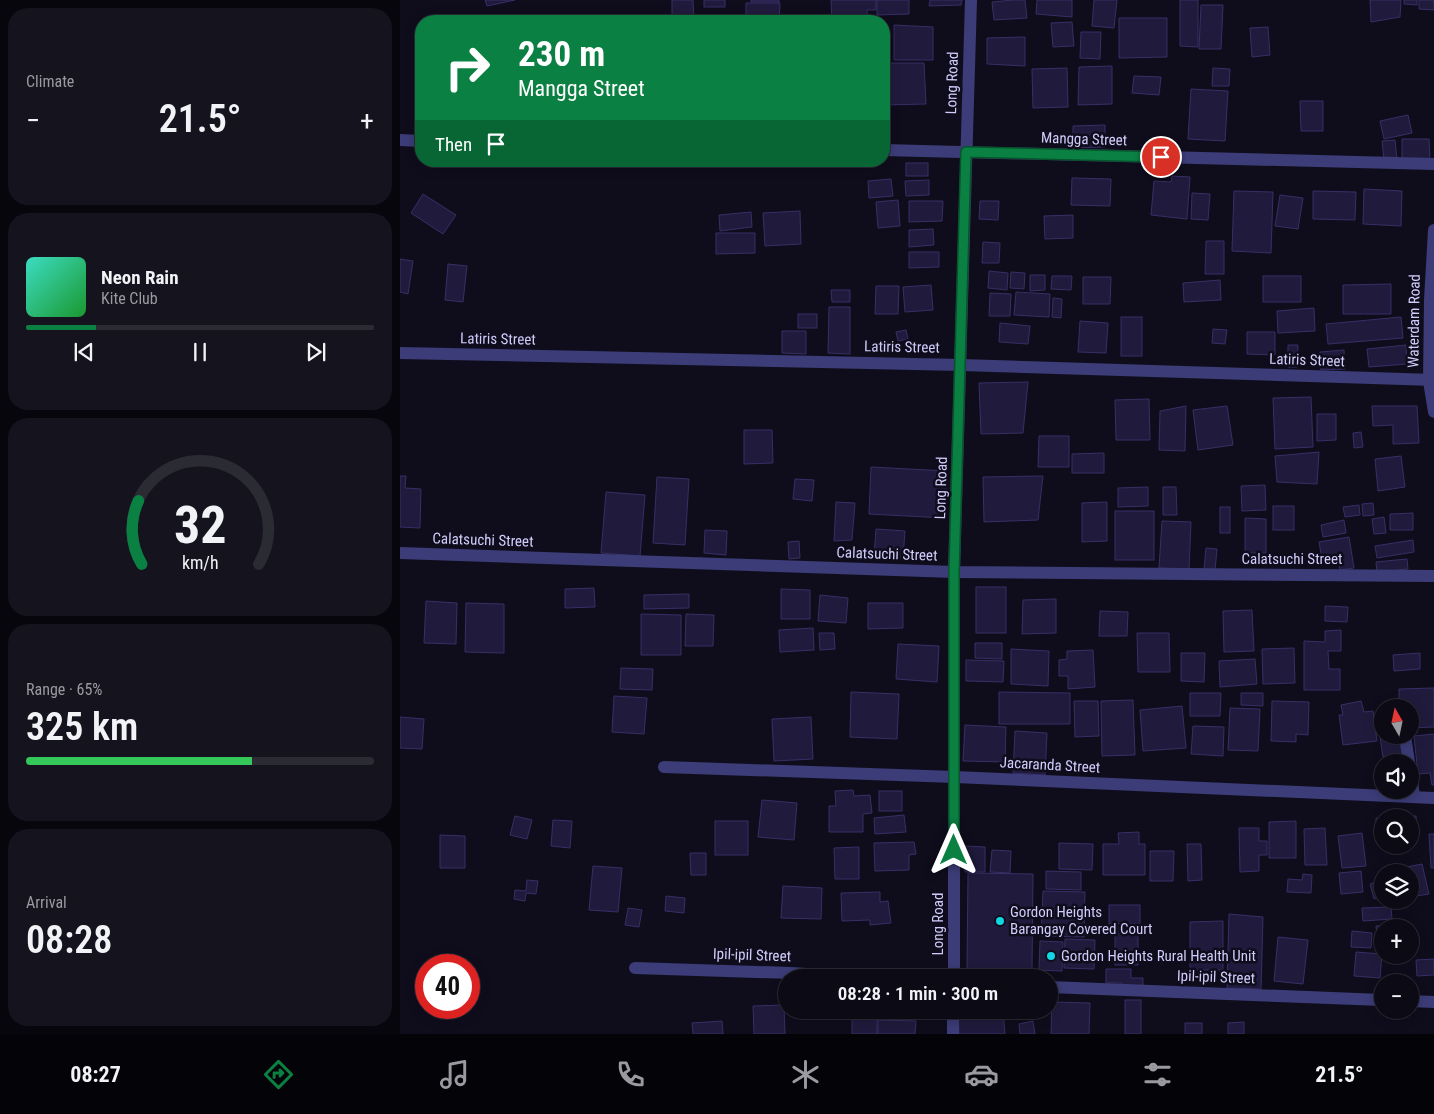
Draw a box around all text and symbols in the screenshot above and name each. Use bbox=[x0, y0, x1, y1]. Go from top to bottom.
text: 230 m bbox=[518, 34, 605, 75]
icon: right bbox=[435, 35, 500, 100]
street label: Long Road bbox=[942, 51, 962, 115]
text: Climate bbox=[26, 72, 74, 91]
text: Mangga Street bbox=[518, 76, 645, 101]
text: 21.5° bbox=[159, 97, 241, 141]
text: − bbox=[26, 104, 40, 137]
text: + bbox=[360, 104, 374, 137]
street label: Mangga Street bbox=[1041, 128, 1127, 150]
icon: arrive bbox=[482, 130, 510, 158]
text: Then bbox=[435, 133, 472, 156]
pin bbox=[1140, 136, 1182, 178]
icon: arrive bbox=[1147, 143, 1175, 171]
text: Neon Rain bbox=[101, 266, 179, 289]
street label: Waterdam Road bbox=[1404, 274, 1424, 368]
text: Kite Club bbox=[101, 289, 158, 308]
street label: Latiris Street bbox=[460, 329, 536, 349]
street label: Latiris Street bbox=[864, 337, 940, 357]
icon: previous bbox=[70, 338, 98, 366]
icon: pause bbox=[186, 338, 214, 366]
icon: next bbox=[302, 338, 330, 366]
street label: Latiris Street bbox=[1269, 350, 1345, 370]
street label: Long Road bbox=[931, 456, 951, 520]
text: 32 bbox=[174, 495, 226, 556]
street label: Calatsuchi Street bbox=[432, 529, 534, 551]
street label: Calatsuchi Street bbox=[836, 543, 938, 565]
street label: Calatsuchi Street bbox=[1241, 550, 1343, 568]
text: km/h bbox=[182, 552, 218, 573]
text: Range · 65% bbox=[26, 680, 102, 699]
north arrow bbox=[1374, 699, 1419, 744]
map controls bbox=[1374, 699, 1419, 1019]
text: 325 km bbox=[26, 705, 138, 749]
street label: Jacaranda Street bbox=[999, 753, 1101, 777]
button: sound bbox=[1374, 754, 1419, 799]
button: search bbox=[1374, 809, 1419, 854]
position arrow bbox=[927, 823, 979, 875]
button: layers bbox=[1374, 864, 1419, 909]
text: Arrival bbox=[26, 893, 67, 912]
street label: Long Road bbox=[929, 893, 947, 955]
place label: Gordon Heights Barangay Covered Court bbox=[1010, 903, 1153, 938]
marker: Gordon Heights Barangay Covered Court bbox=[994, 915, 1006, 927]
text: 08:28 bbox=[26, 918, 112, 962]
button: + bbox=[1374, 919, 1419, 964]
street label: Ipil-ipil Street bbox=[713, 945, 791, 965]
place label: Gordon Heights Rural Health Unit bbox=[1061, 947, 1256, 965]
marker: Gordon Heights Rural Health Unit bbox=[1045, 950, 1057, 962]
speed limit sign: 40 bbox=[415, 954, 480, 1019]
street label: Ipil-ipil Street bbox=[1177, 967, 1255, 987]
button: − bbox=[1374, 974, 1419, 1019]
text: 08:28 · 1 min · 300 m bbox=[838, 982, 998, 1005]
icon: directions bbox=[261, 1057, 296, 1092]
icon: music bbox=[437, 1057, 472, 1092]
icon: phone bbox=[613, 1057, 648, 1092]
icon: climate bbox=[788, 1057, 823, 1092]
icon: car bbox=[964, 1057, 999, 1092]
icon: filters bbox=[1140, 1057, 1175, 1092]
text: 08:27 bbox=[70, 1062, 121, 1087]
text: 21.5° bbox=[1315, 1062, 1364, 1087]

